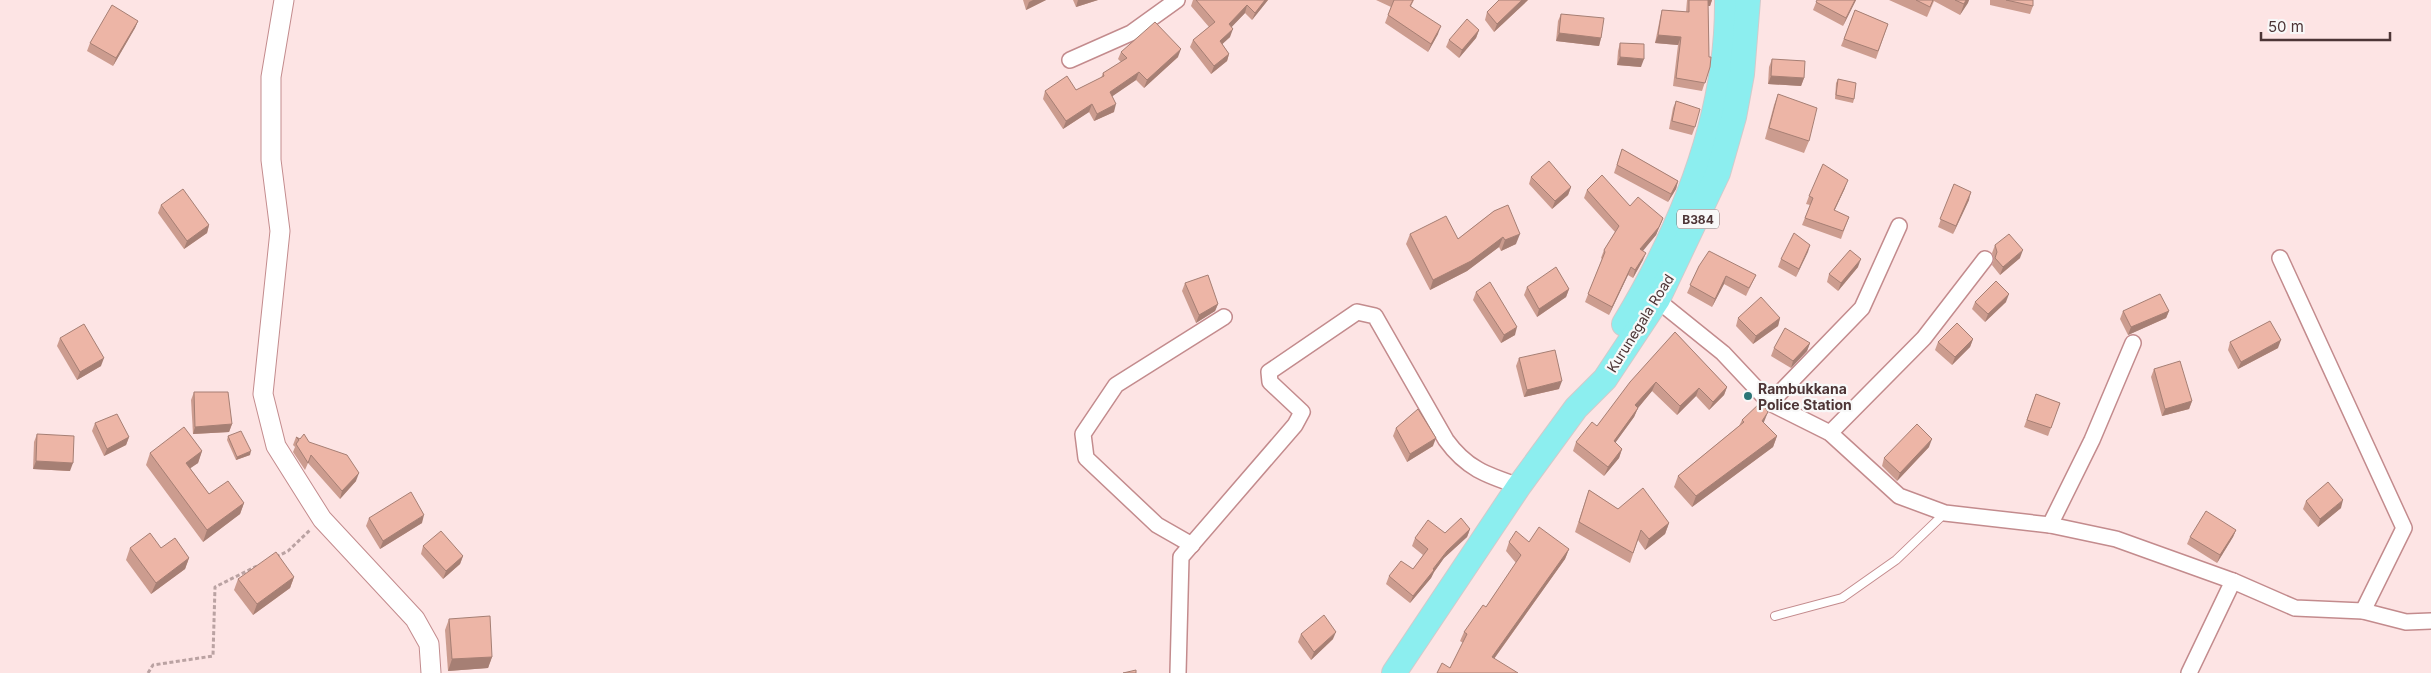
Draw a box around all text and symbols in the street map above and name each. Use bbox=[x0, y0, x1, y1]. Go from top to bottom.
scale bar bbox=[2261, 10, 2390, 42]
text: 50 m bbox=[2268, 17, 2304, 36]
road number: B384 bbox=[1677, 210, 1719, 228]
street label: Kurunegala Road bbox=[1603, 271, 1677, 375]
place label: Rambukkana Police Station bbox=[1758, 380, 1852, 413]
marker: Rambukkana Police Station bbox=[1742, 390, 1754, 402]

